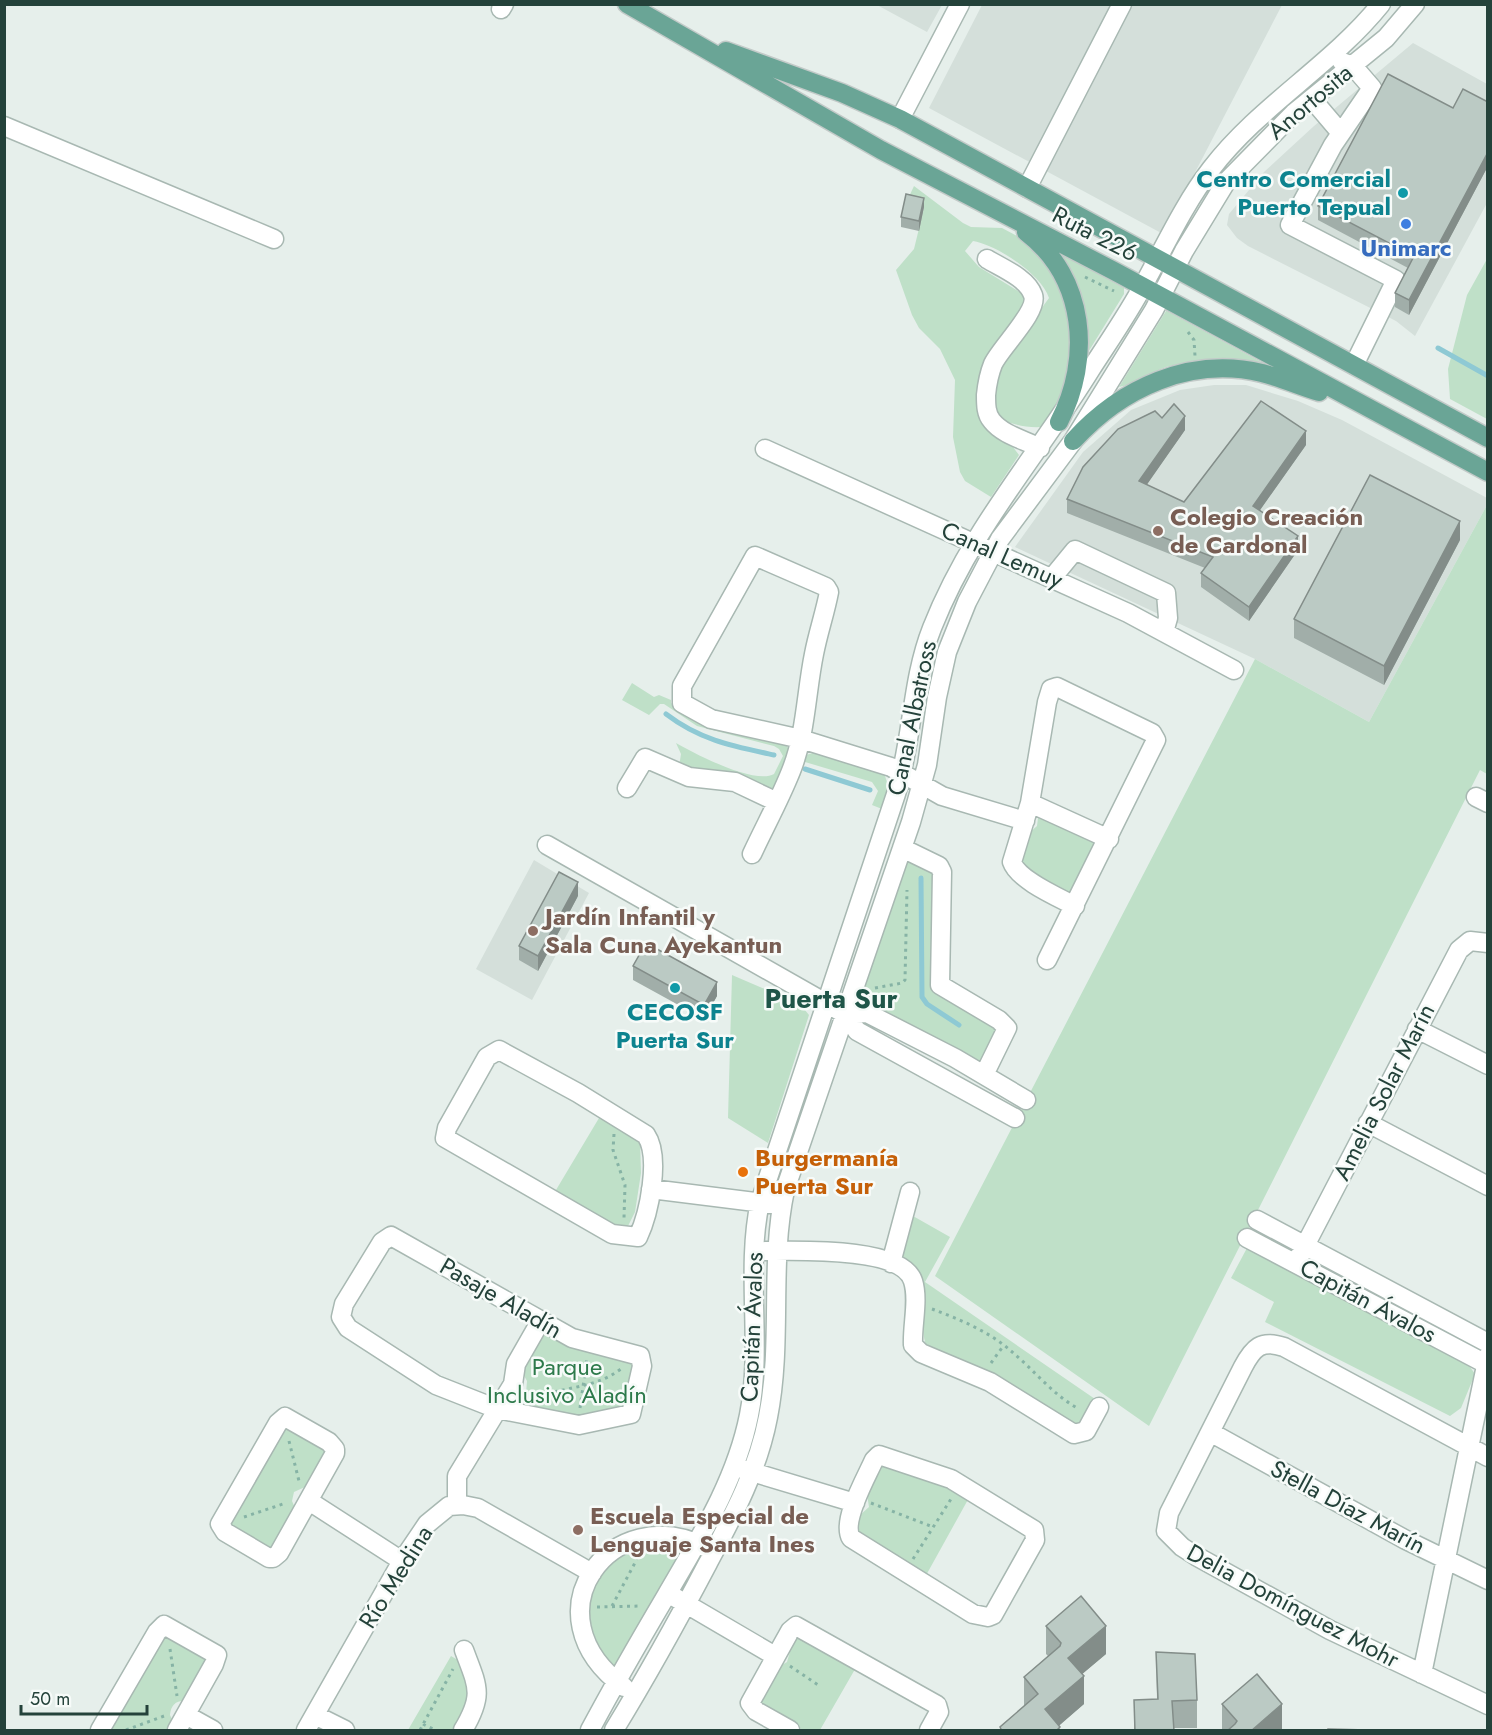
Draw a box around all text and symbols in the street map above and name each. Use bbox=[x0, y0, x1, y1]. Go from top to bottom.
street label: Anortosita bbox=[1259, 55, 1360, 148]
place label: Centro Comercial Puerto Tepual bbox=[1196, 161, 1391, 224]
marker: Centro Comercial Puerto Tepual bbox=[1396, 186, 1410, 200]
street label: Ruta 226 bbox=[1046, 197, 1144, 270]
marker: Unimarc bbox=[1399, 217, 1413, 231]
place label: Unimarc bbox=[1360, 230, 1452, 265]
place label: Colegio Creación de Cardonal bbox=[1170, 499, 1363, 562]
street label: Canal Lemuy bbox=[936, 512, 1069, 597]
marker: Colegio Creación de Cardonal bbox=[1151, 524, 1165, 538]
street label: Canal Albatross bbox=[878, 637, 945, 799]
place label: Jardín Infantil y Sala Cuna Ayekantun bbox=[541, 899, 782, 962]
marker: Jardín Infantil y Sala Cuna Ayekantun bbox=[526, 924, 540, 938]
district label: Puerta Sur bbox=[764, 979, 898, 1018]
marker: CECOSF Puerta Sur bbox=[668, 981, 682, 995]
place label: CECOSF Puerta Sur bbox=[616, 994, 734, 1057]
street label: Amelia Solar Marín bbox=[1324, 997, 1443, 1186]
place label: Burgermanía Puerta Sur bbox=[755, 1140, 898, 1203]
marker: Burgermanía Puerta Sur bbox=[736, 1165, 750, 1179]
street label: Pasaje Aladín bbox=[434, 1248, 569, 1347]
street label: Capitán Ávalos bbox=[1294, 1250, 1443, 1351]
street label: Capitán Ávalos bbox=[731, 1251, 772, 1403]
park label: Parque Inclusivo Aladín bbox=[487, 1349, 647, 1412]
street label: Stella Díaz Marín bbox=[1264, 1451, 1432, 1562]
place label: Escuela Especial de Lenguaje Santa Ines bbox=[590, 1498, 815, 1561]
street label: Río Medina bbox=[350, 1518, 441, 1635]
marker: Escuela Especial de Lenguaje Santa Ines bbox=[571, 1523, 585, 1537]
street label: Delia Domínguez Mohr bbox=[1181, 1535, 1406, 1677]
scale bar bbox=[21, 1678, 147, 1716]
text: 50 m bbox=[30, 1686, 70, 1712]

